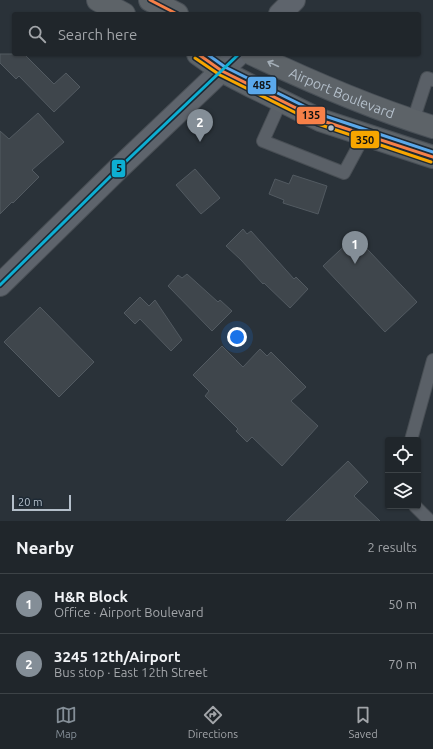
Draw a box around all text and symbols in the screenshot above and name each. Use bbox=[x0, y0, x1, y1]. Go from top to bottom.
search box bbox=[12, 12, 421, 56]
icon: search bbox=[26, 23, 48, 45]
text: Search here bbox=[58, 26, 137, 43]
one-way arrow bbox=[268, 60, 280, 67]
street label: Airport Boulevard bbox=[287, 64, 397, 122]
line badge: 485 bbox=[247, 76, 277, 95]
text: 485 bbox=[253, 79, 271, 91]
line badge: 135 bbox=[296, 106, 326, 125]
pin: 2 bbox=[187, 109, 213, 142]
text: 135 bbox=[302, 109, 320, 121]
unlabelled marker bbox=[326, 123, 336, 133]
line badge: 350 bbox=[350, 130, 380, 149]
text: 350 bbox=[356, 134, 374, 146]
line badge: 5 bbox=[111, 159, 126, 178]
text: 5 bbox=[116, 162, 122, 174]
pin: 1 bbox=[342, 231, 368, 264]
your location bbox=[227, 327, 247, 347]
map controls bbox=[385, 437, 421, 509]
button: locate bbox=[385, 437, 421, 473]
button: layers bbox=[385, 473, 421, 509]
scale bar bbox=[12, 493, 71, 512]
text: 20 m bbox=[18, 496, 42, 508]
text: Nearby bbox=[16, 538, 74, 557]
text: 2 results bbox=[367, 540, 417, 554]
text: H&R Block bbox=[54, 588, 128, 605]
text: 1 bbox=[25, 597, 33, 611]
text: 50 m bbox=[388, 597, 417, 611]
text: Office · Airport Boulevard bbox=[54, 605, 204, 619]
text: 3245 12th/Airport bbox=[54, 648, 181, 665]
text: 2 bbox=[25, 657, 33, 671]
text: 70 m bbox=[388, 657, 417, 671]
text: Bus stop · East 12th Street bbox=[54, 665, 208, 679]
tab: Map bbox=[55, 704, 77, 740]
tab: Directions bbox=[188, 704, 238, 740]
tab: Saved bbox=[348, 704, 378, 740]

